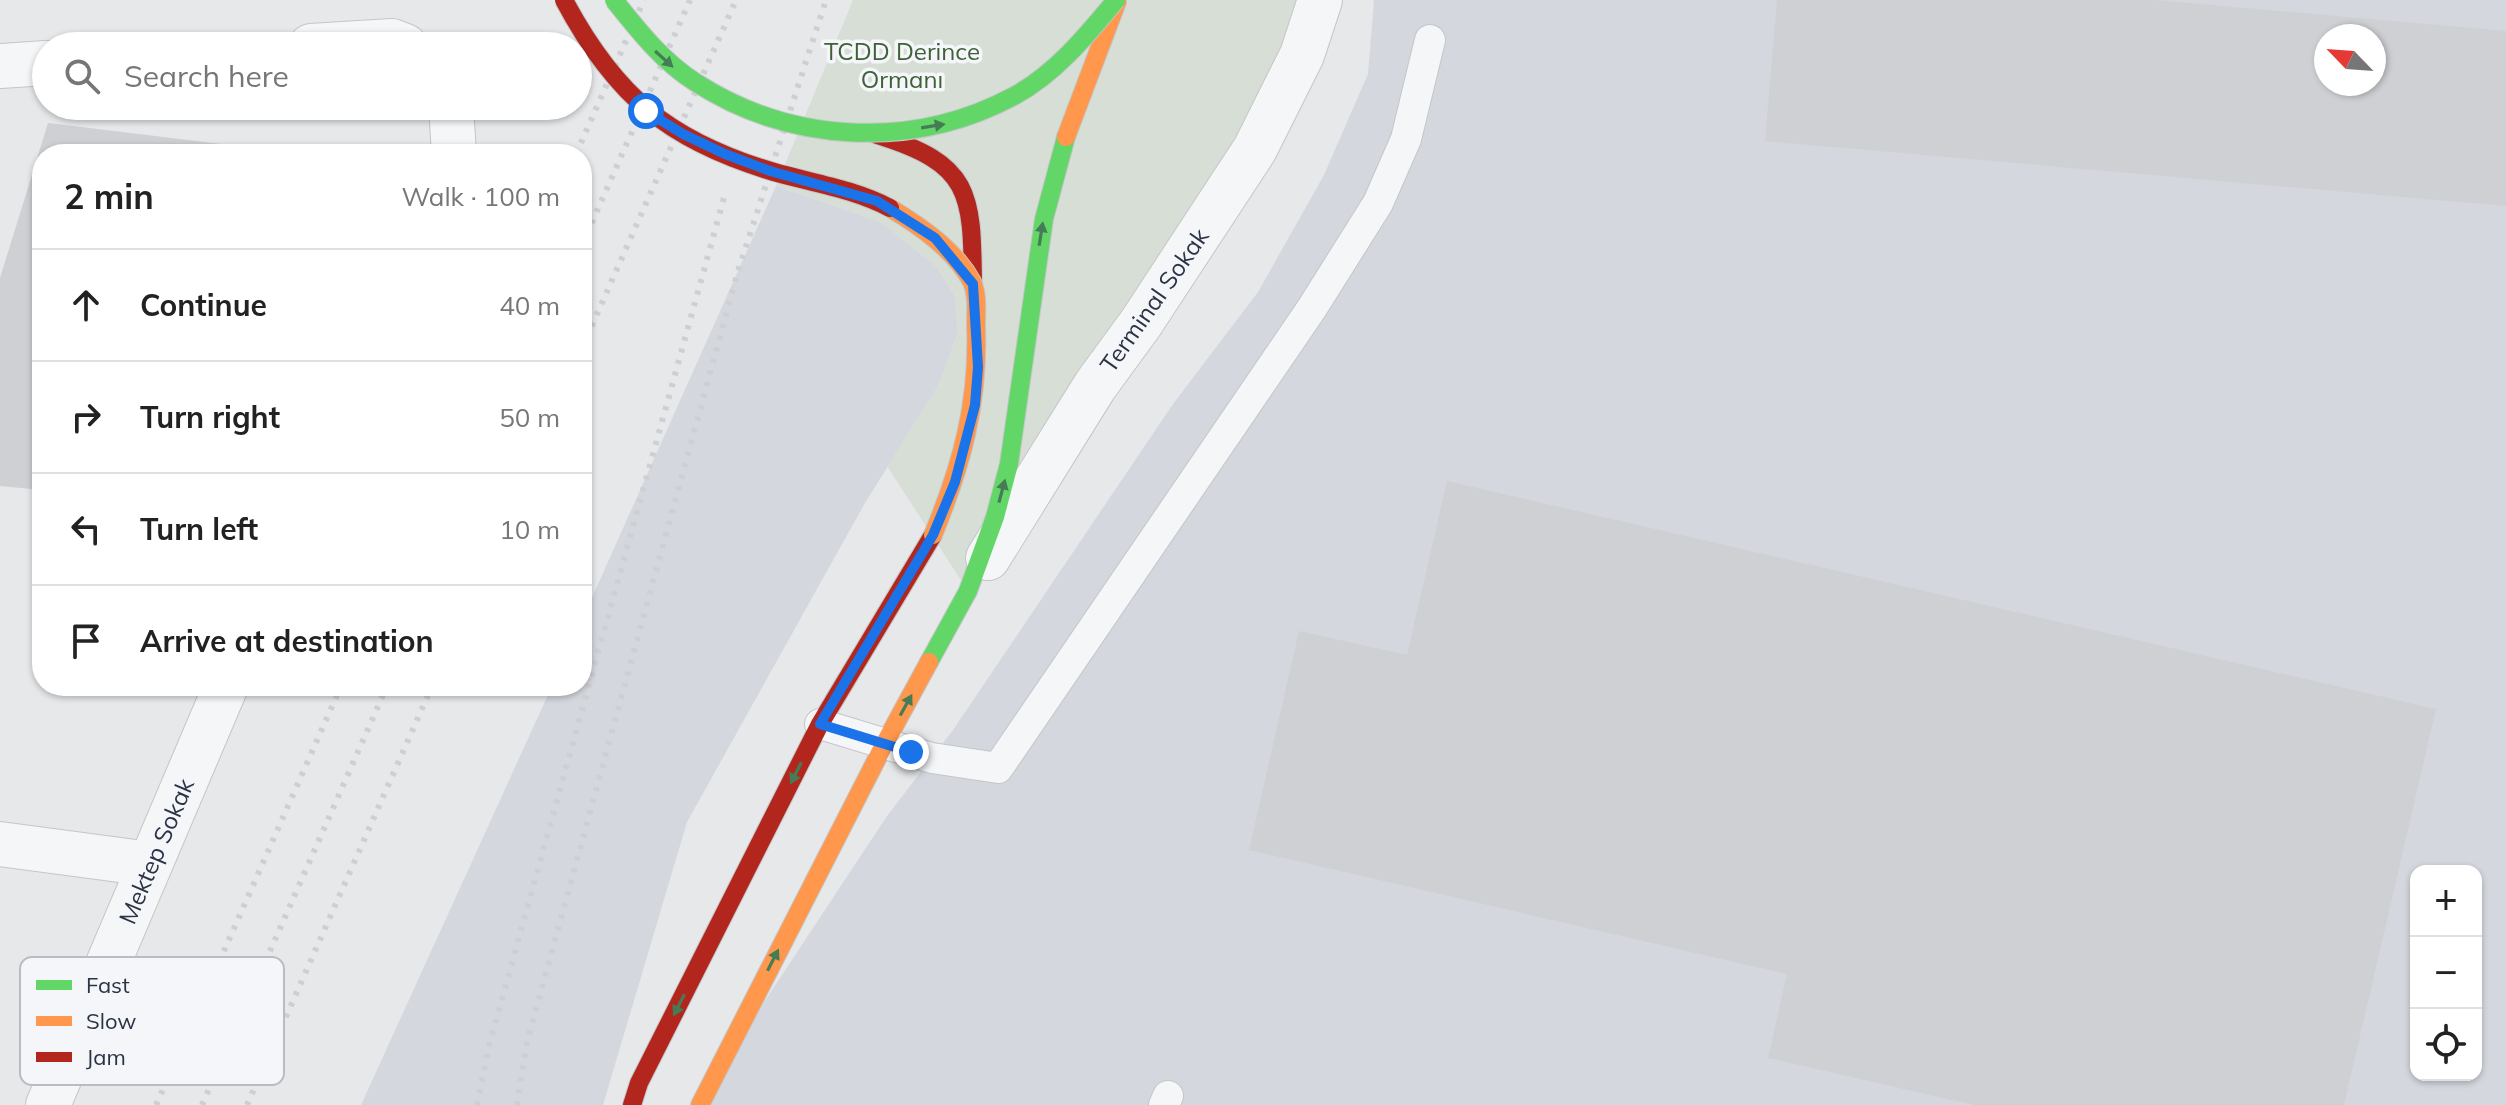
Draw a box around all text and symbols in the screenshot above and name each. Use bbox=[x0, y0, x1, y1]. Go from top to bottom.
north arrow bbox=[2314, 24, 2386, 96]
search box bbox=[32, 32, 592, 120]
park label: TCDD Derince Ormanı bbox=[824, 36, 980, 94]
one-way arrow bbox=[655, 49, 674, 67]
icon: search bbox=[60, 54, 104, 98]
text: Search here bbox=[124, 57, 289, 95]
route start bbox=[628, 93, 664, 129]
one-way arrow bbox=[921, 119, 946, 132]
text: 2 min bbox=[64, 175, 154, 218]
text: Walk · 100 m bbox=[401, 180, 560, 213]
one-way arrow bbox=[1035, 221, 1048, 246]
street label: Terminal Sokak bbox=[1093, 222, 1215, 378]
icon: ahead bbox=[64, 283, 108, 327]
text: Continue bbox=[140, 286, 267, 324]
text: 40 m bbox=[499, 289, 560, 322]
icon: right bbox=[64, 395, 108, 439]
text: Turn right bbox=[140, 398, 280, 436]
text: 50 m bbox=[499, 401, 560, 434]
one-way arrow bbox=[996, 478, 1009, 502]
icon: left bbox=[64, 507, 108, 551]
text: Turn left bbox=[140, 510, 258, 548]
text: 10 m bbox=[499, 513, 560, 546]
icon: arrive bbox=[64, 619, 108, 663]
text: Arrive at destination bbox=[140, 622, 434, 660]
one-way arrow bbox=[899, 693, 913, 716]
route end bbox=[893, 734, 929, 770]
one-way arrow bbox=[789, 761, 803, 784]
street label: Mektep Sokak bbox=[112, 773, 200, 928]
map controls bbox=[2410, 865, 2482, 1081]
button: + bbox=[2410, 865, 2482, 937]
button: − bbox=[2410, 937, 2482, 1009]
one-way arrow bbox=[766, 949, 779, 972]
legend bbox=[20, 957, 284, 1085]
text: Fast bbox=[86, 971, 130, 999]
one-way arrow bbox=[672, 993, 686, 1016]
text: Slow bbox=[86, 1007, 136, 1035]
button: locate bbox=[2410, 1009, 2482, 1081]
text: Jam bbox=[86, 1043, 126, 1071]

